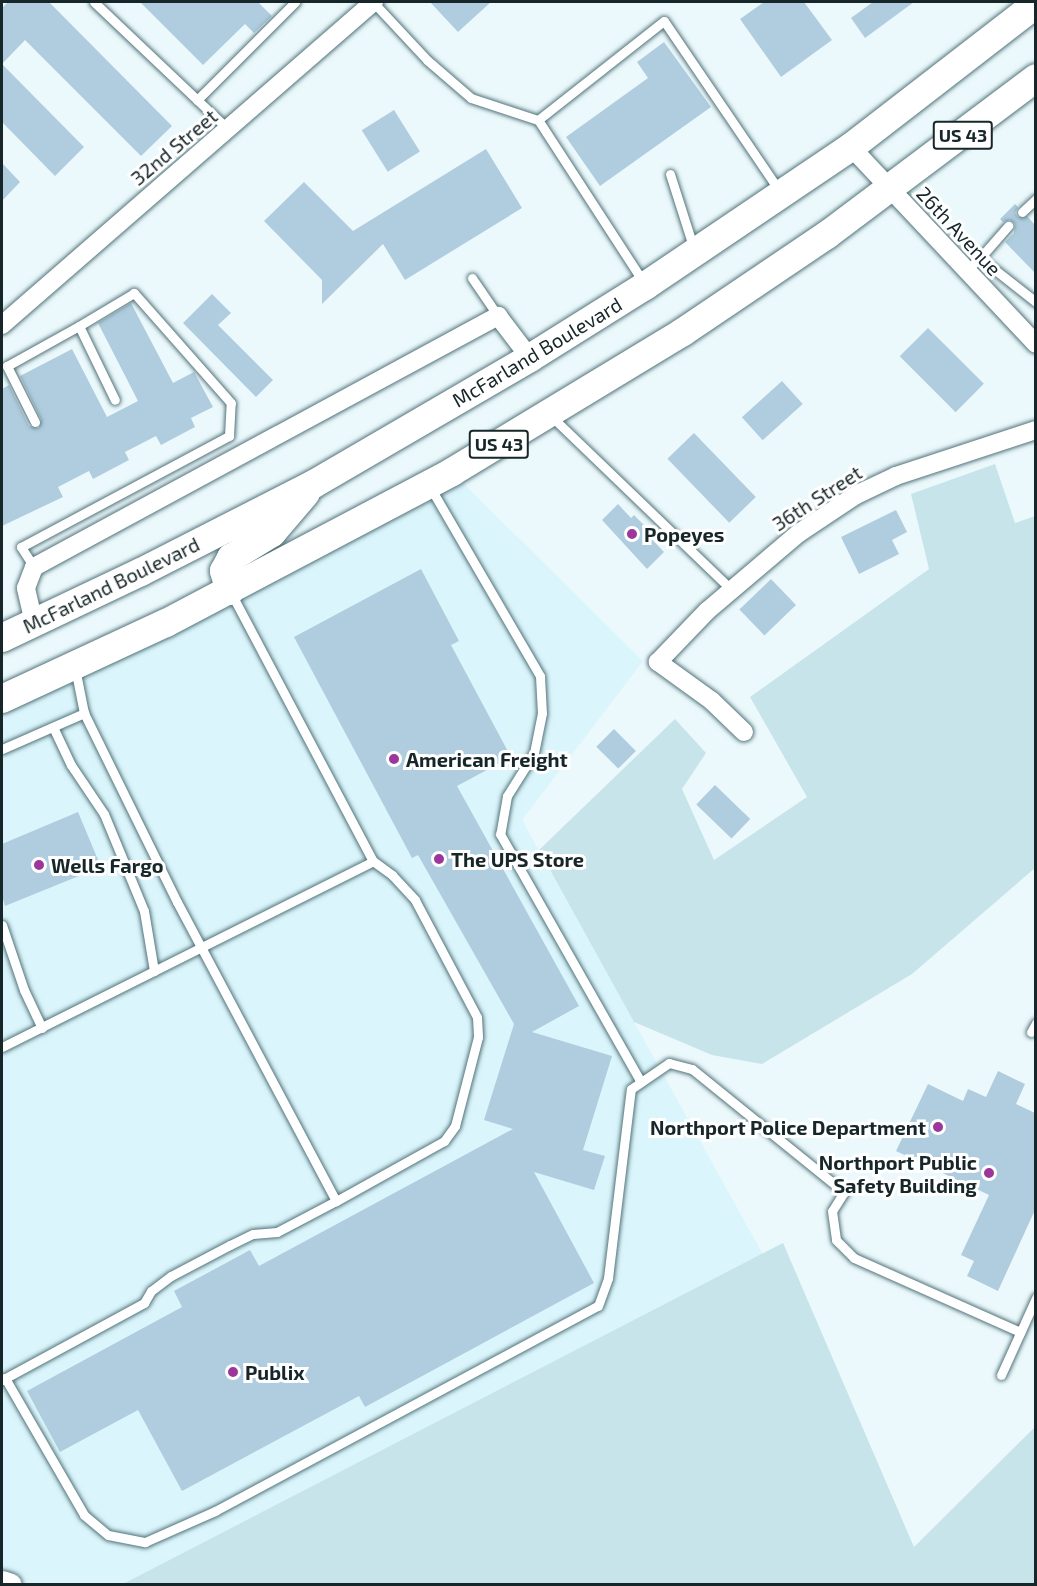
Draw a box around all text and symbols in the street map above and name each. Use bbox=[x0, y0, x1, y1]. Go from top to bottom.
street label: 32nd Street bbox=[126, 104, 222, 190]
road number: US 43 bbox=[932, 120, 994, 150]
street label: 26th Avenue bbox=[912, 181, 1006, 281]
street label: McFarland Boulevard bbox=[448, 292, 626, 412]
road number: US 43 bbox=[468, 429, 530, 459]
street label: 36th Street bbox=[768, 460, 866, 536]
place label: Popeyes bbox=[644, 522, 724, 546]
marker: Popeyes bbox=[625, 527, 639, 541]
street label: McFarland Boulevard bbox=[19, 532, 203, 638]
place label: American Freight bbox=[406, 747, 568, 771]
marker: American Freight bbox=[387, 752, 401, 766]
place label: The UPS Store bbox=[451, 847, 584, 871]
marker: The UPS Store bbox=[432, 852, 446, 866]
place label: Wells Fargo bbox=[51, 853, 163, 877]
marker: Wells Fargo bbox=[32, 858, 46, 872]
place label: Northport Police Department bbox=[650, 1115, 926, 1139]
marker: Northport Police Department bbox=[931, 1120, 945, 1134]
place label: Northport Public Safety Building bbox=[819, 1150, 977, 1197]
marker: Northport Public Safety Building bbox=[982, 1166, 996, 1180]
place label: Publix bbox=[245, 1360, 305, 1384]
marker: Publix bbox=[226, 1365, 240, 1379]

